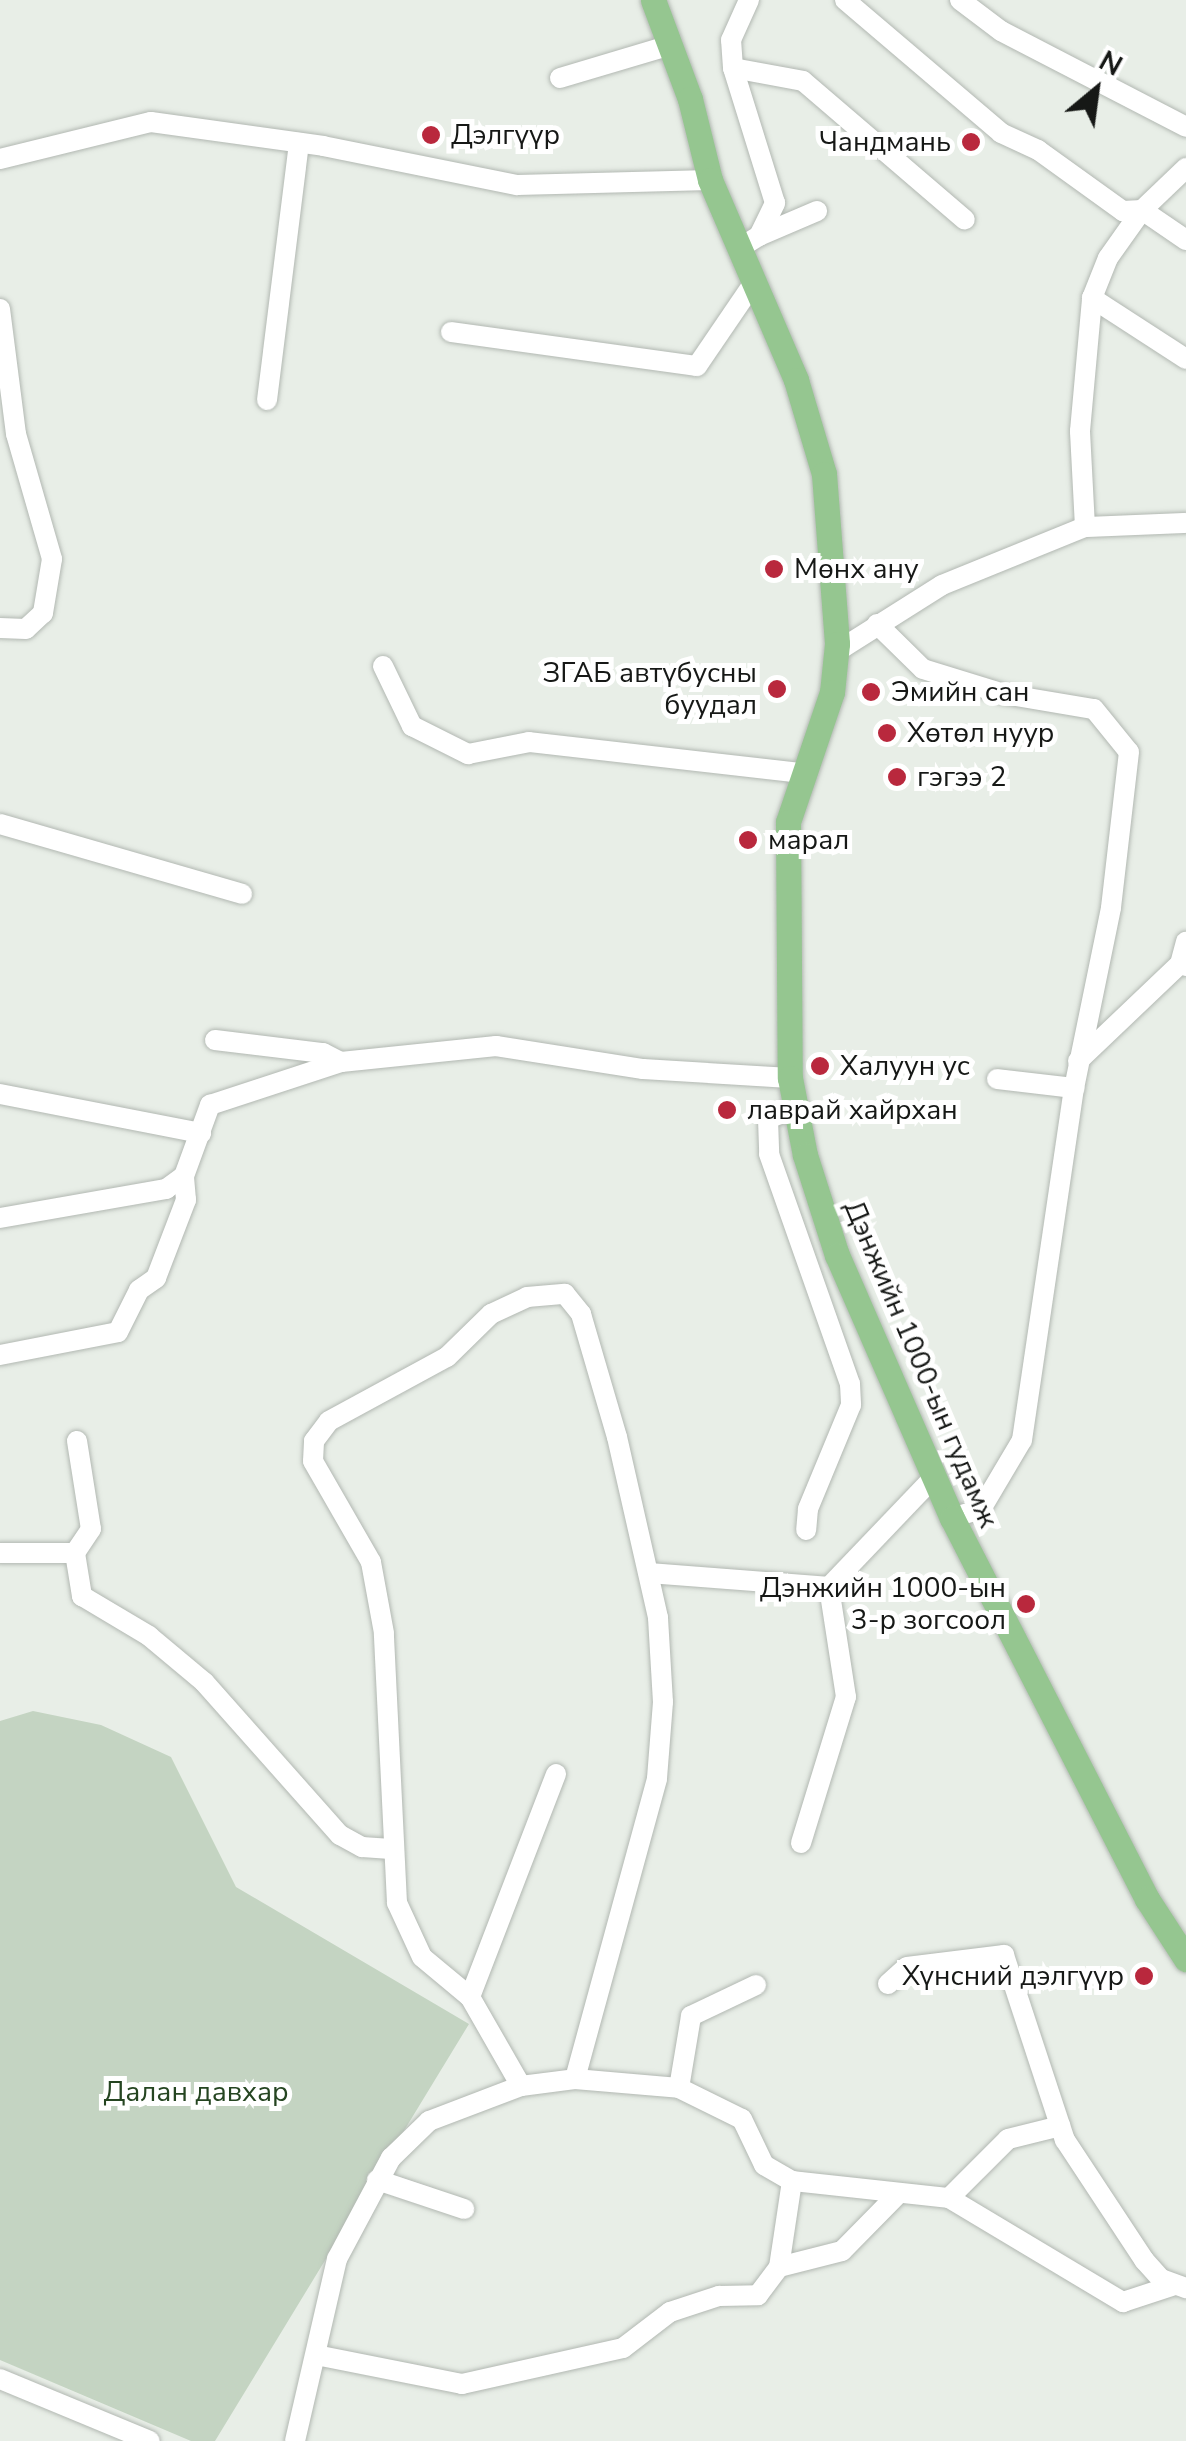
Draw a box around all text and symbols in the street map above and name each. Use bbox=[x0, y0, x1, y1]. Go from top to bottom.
north arrow bbox=[1046, 40, 1146, 140]
text: N bbox=[1092, 42, 1129, 85]
place label: Дэлгүүр bbox=[451, 118, 560, 152]
marker: Дэлгүүр bbox=[420, 124, 442, 146]
place label: Чандмань bbox=[819, 125, 951, 159]
marker: Чандмань bbox=[960, 131, 982, 153]
place label: Мөнх ану bbox=[794, 552, 919, 586]
marker: Мөнх ану bbox=[763, 558, 785, 580]
place label: ЗГАБ автүбусны буудал bbox=[542, 656, 757, 722]
place label: Эмийн сан bbox=[891, 675, 1029, 709]
marker: ЗГАБ автүбусны буудал bbox=[766, 678, 788, 700]
marker: Эмийн сан bbox=[860, 681, 882, 703]
place label: Хөтөл нуур bbox=[907, 716, 1054, 750]
marker: Хөтөл нуур bbox=[876, 722, 898, 744]
place label: гэгээ 2 bbox=[917, 760, 1007, 794]
marker: гэгээ 2 bbox=[886, 766, 908, 788]
place label: марал bbox=[768, 823, 849, 857]
marker: марал bbox=[737, 829, 759, 851]
place label: Халуун ус bbox=[840, 1049, 970, 1083]
marker: Халуун ус bbox=[809, 1055, 831, 1077]
place label: лаврай хайрхан bbox=[747, 1093, 958, 1127]
marker: лаврай хайрхан bbox=[716, 1099, 738, 1121]
street label: Дэнжийн 1000-ын гудамж bbox=[837, 1195, 1005, 1533]
place label: Дэнжийн 1000-ын 3-р зогсоол bbox=[760, 1571, 1006, 1637]
marker: Дэнжийн 1000-ын 3-р зогсоол bbox=[1015, 1593, 1037, 1615]
place label: Хүнсний дэлгүүр bbox=[902, 1959, 1124, 1993]
marker: Хүнсний дэлгүүр bbox=[1133, 1965, 1155, 1987]
park label: Далан давхар bbox=[103, 2075, 289, 2109]

